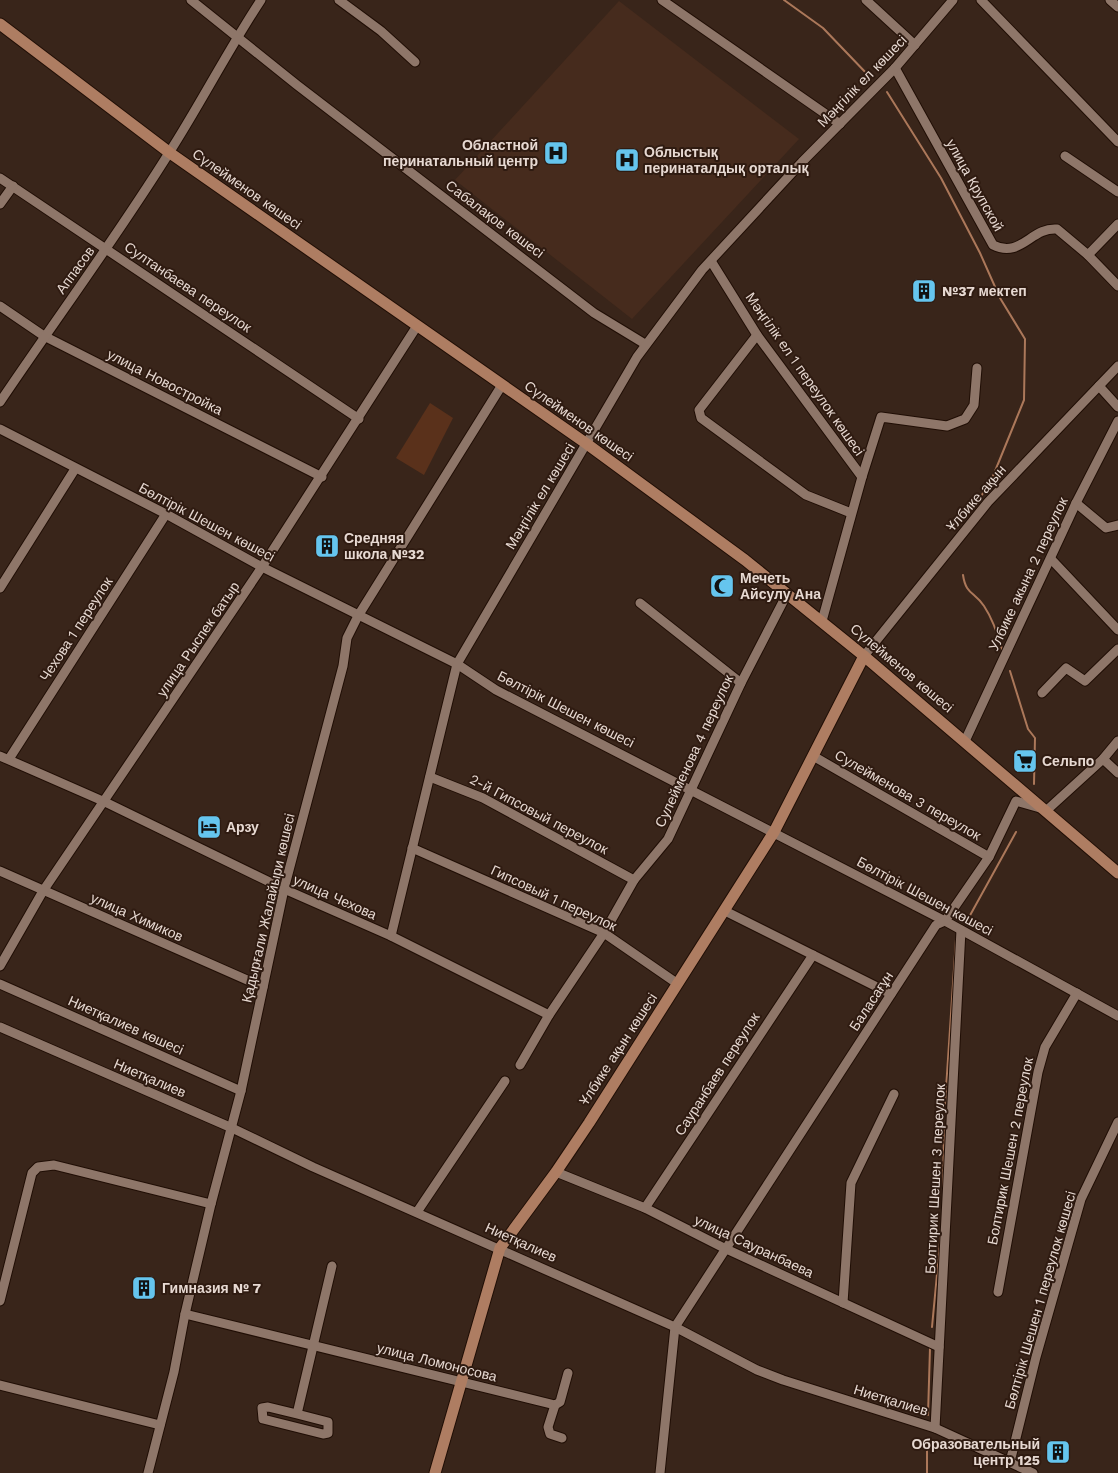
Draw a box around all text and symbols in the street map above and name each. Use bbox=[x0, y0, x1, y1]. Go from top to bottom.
street label: Мәңгілік ел көшесі bbox=[814, 32, 910, 130]
street label: улица Крупской bbox=[943, 136, 1007, 234]
place label: Областной перинатальный центр bbox=[383, 137, 538, 169]
hospital icon: Областной перинатальный центр bbox=[543, 140, 569, 166]
place label: Облыстық перинаталдық орталық bbox=[644, 144, 808, 176]
street label: Сүлейменов көшесі bbox=[190, 145, 304, 233]
hospital icon: Облыстық перинаталдық орталық bbox=[614, 147, 640, 173]
street label: Сабалақов көшесі bbox=[443, 177, 547, 261]
street label: Султанбаева переулок bbox=[122, 239, 255, 336]
street label: Аппасов bbox=[52, 243, 98, 297]
building icon: №37 мектеп bbox=[911, 278, 937, 304]
place label: №37 мектеп bbox=[942, 283, 1027, 299]
street label: Мәңгілік ел 1 переулок көшесі bbox=[742, 289, 868, 459]
street label: улица Новостройка bbox=[105, 346, 226, 418]
street label: Сүлейменов көшесі bbox=[522, 377, 636, 465]
street label: Мәңгілік ел көшесі bbox=[502, 440, 578, 552]
street label: Ұлбике ақын bbox=[943, 462, 1009, 534]
street label: Бөлтірік Шешен көшесі bbox=[136, 479, 278, 565]
street label: Улбике акына 2 переулок bbox=[985, 494, 1071, 653]
place label: Средняя школа №32 bbox=[344, 530, 424, 562]
building icon: Средняя школа №32 bbox=[314, 533, 340, 559]
place label: Мечеть Айсулу Ана bbox=[740, 570, 821, 602]
street label: Чехова 1 переулок bbox=[36, 573, 116, 684]
mosque icon: Мечеть Айсулу Ана bbox=[709, 573, 735, 599]
street label: улица Рыспек батыр bbox=[154, 578, 243, 700]
street label: Сүлейменов көшесі bbox=[847, 620, 957, 716]
street label: Бөлтірік Шешен көшесі bbox=[495, 667, 637, 751]
street label: Сулейменова 4 переулок bbox=[652, 671, 737, 830]
street label: Сулейменова 3 переулок bbox=[832, 747, 985, 844]
supermarket icon: Сельпо bbox=[1012, 748, 1038, 774]
place label: Сельпо bbox=[1042, 753, 1094, 769]
street label: 2-й Гипсовый переулок bbox=[467, 771, 612, 858]
street label: Қадырғали Жалайыри көшесі bbox=[238, 812, 298, 1004]
hotel icon: Арзу bbox=[196, 814, 222, 840]
place label: Арзу bbox=[226, 819, 259, 835]
street label: Бөлтірік Шешен көшесі bbox=[854, 853, 996, 939]
street label: Гипсовый 1 переулок bbox=[489, 862, 620, 935]
street label: улица Чехова bbox=[291, 871, 379, 923]
street label: улица Химиков bbox=[88, 889, 186, 945]
street label: Баласағұн bbox=[846, 968, 896, 1034]
street label: Ұлбике ақын көшесі bbox=[576, 990, 660, 1108]
street label: Ниетқалиев көшесі bbox=[66, 992, 186, 1058]
street label: Сауранбаев переулок bbox=[671, 1009, 763, 1138]
street label: Болтирик Шешен 2 переулок bbox=[984, 1055, 1036, 1246]
street label: Ниетқалиев bbox=[112, 1056, 188, 1100]
street label: Болтирик Шешен 3 переулок bbox=[922, 1083, 948, 1274]
street label: Бөлтірік Шешен 1 переулок көшесі bbox=[1001, 1189, 1079, 1411]
street label: улица Сауранбаева bbox=[692, 1211, 816, 1281]
street label: Ниетқалиев bbox=[483, 1219, 559, 1265]
building icon: Гимназия № 7 bbox=[131, 1275, 157, 1301]
place label: Гимназия № 7 bbox=[162, 1280, 262, 1296]
street label: улица Ломоносова bbox=[375, 1339, 499, 1385]
street label: Ниетқалиев bbox=[852, 1381, 930, 1419]
place label: Образовательный центр 125 bbox=[911, 1436, 1040, 1468]
building icon: Образовательный центр 125 bbox=[1045, 1439, 1071, 1465]

